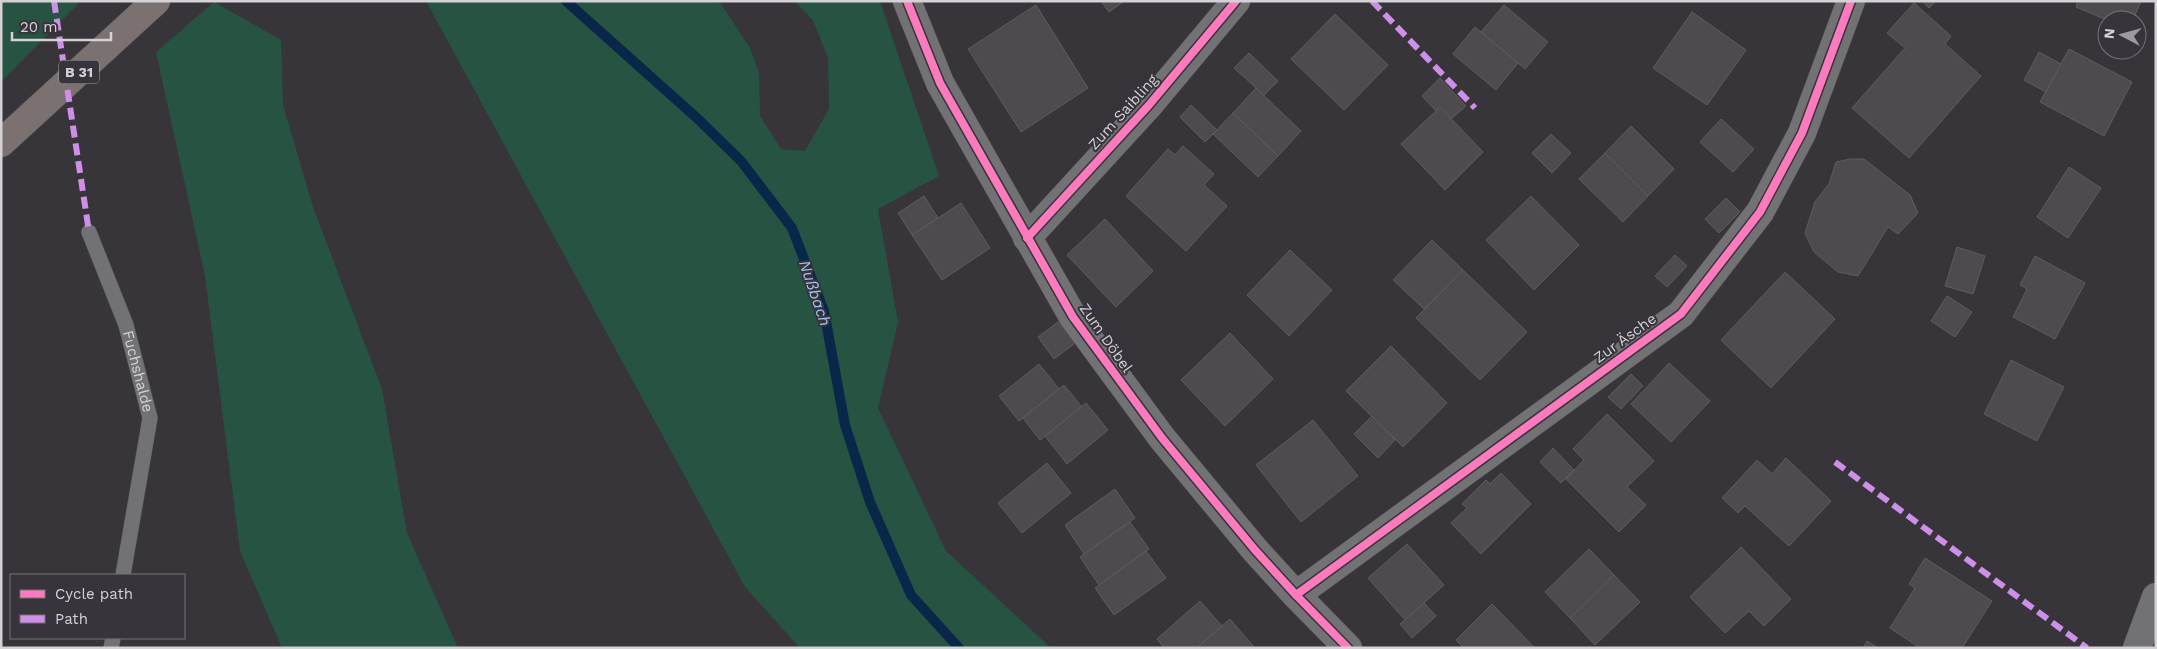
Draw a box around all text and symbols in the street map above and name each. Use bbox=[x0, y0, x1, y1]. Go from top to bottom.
scale bar bbox=[12, 10, 111, 42]
north arrow bbox=[2097, 10, 2147, 60]
text: 20 m bbox=[20, 18, 58, 36]
text: N bbox=[2101, 28, 2118, 40]
road number: B 31 bbox=[59, 61, 99, 84]
street label: Zum Saibling bbox=[1085, 71, 1161, 153]
water label: Nußbach bbox=[795, 258, 835, 328]
street label: Zum Döbel bbox=[1076, 300, 1137, 376]
street label: Zur Äsche bbox=[1590, 309, 1660, 367]
street label: Fuchshalde bbox=[119, 329, 157, 414]
legend bbox=[10, 574, 185, 639]
text: Cycle path bbox=[55, 585, 133, 603]
text: Path bbox=[55, 610, 88, 628]

